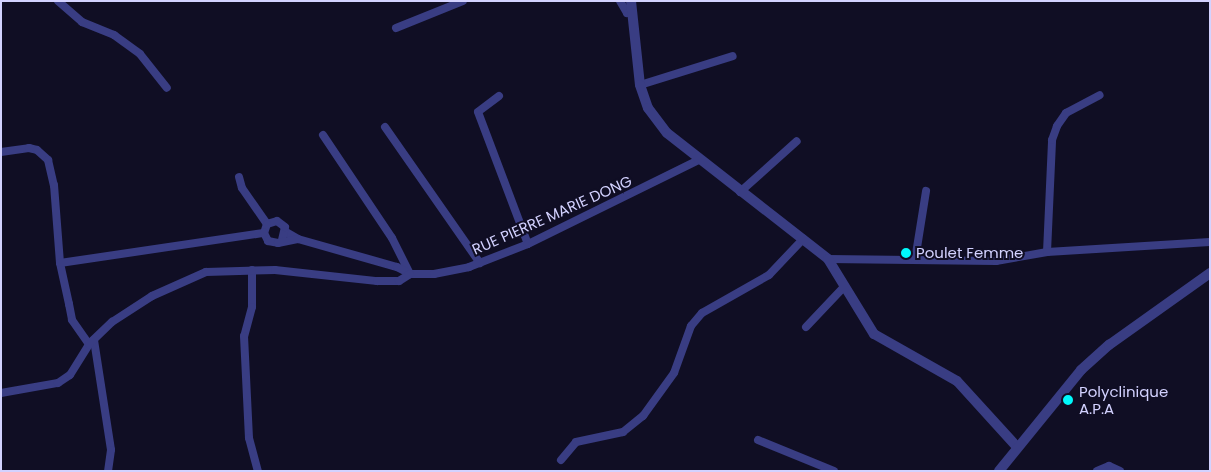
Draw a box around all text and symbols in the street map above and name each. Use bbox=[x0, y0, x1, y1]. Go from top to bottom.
street label: RUE PIERRE MARIE DONG bbox=[469, 172, 635, 258]
place label: Poulet Femme bbox=[916, 244, 1023, 262]
marker: Poulet Femme bbox=[900, 247, 912, 259]
place label: Polyclinique A.P.A bbox=[1079, 382, 1168, 417]
marker: Polyclinique A.P.A bbox=[1061, 393, 1075, 407]

